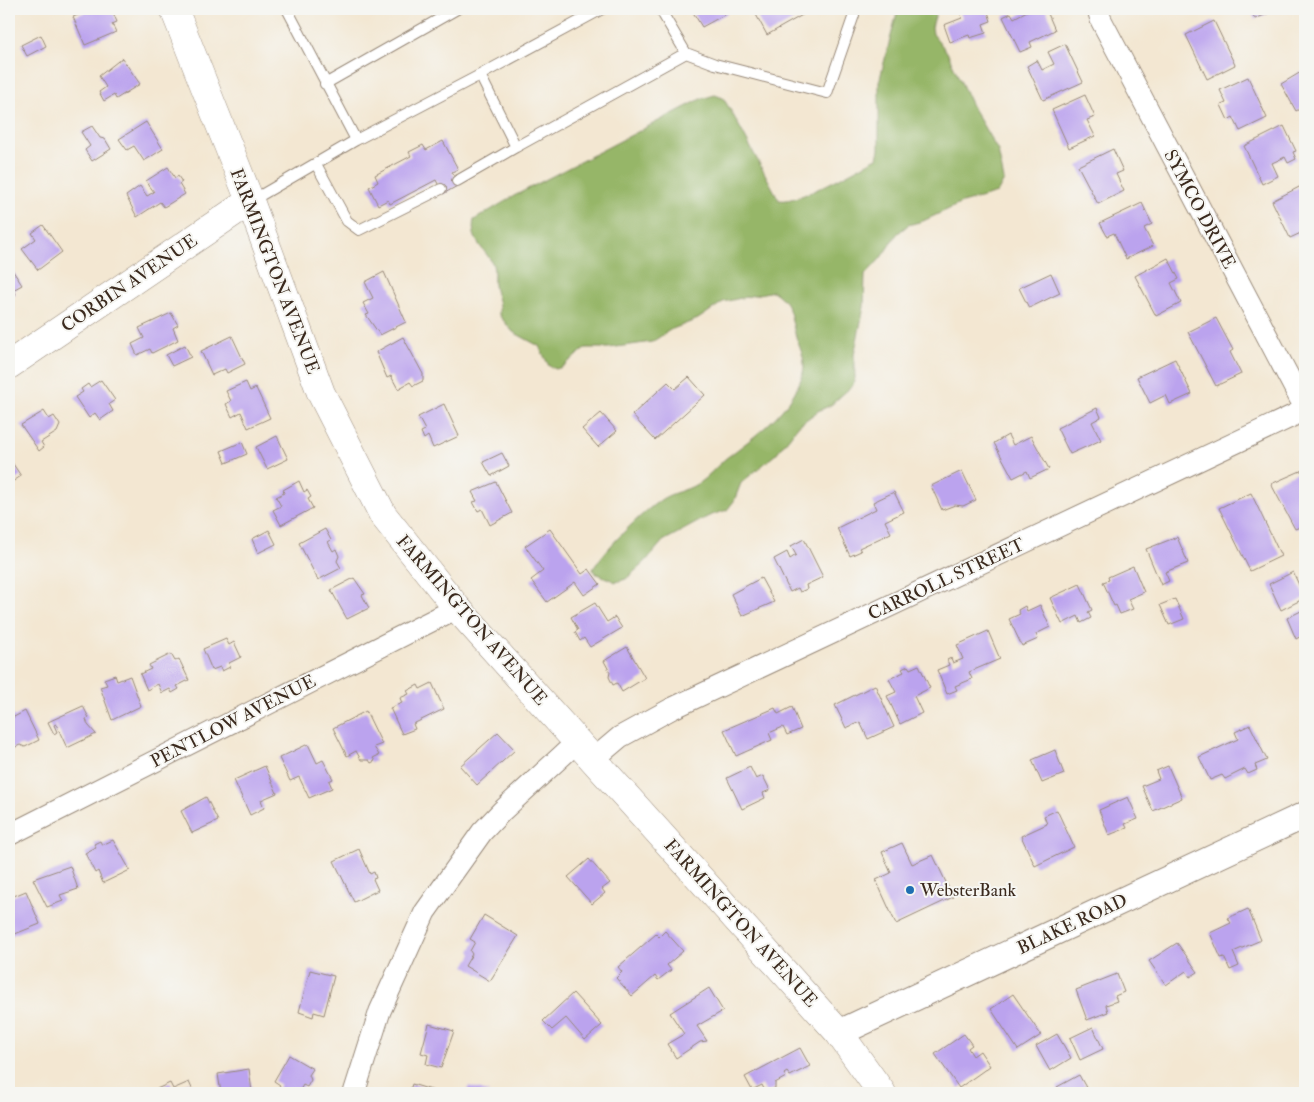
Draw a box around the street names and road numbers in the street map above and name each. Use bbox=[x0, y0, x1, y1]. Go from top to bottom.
street label: SYMCO DRIVE bbox=[1159, 146, 1241, 273]
street label: FARMINGTON AVENUE bbox=[225, 165, 324, 377]
street label: CORBIN AVENUE bbox=[57, 229, 202, 338]
street label: FARMINGTON AVENUE bbox=[391, 530, 552, 710]
street label: CARROLL STREET bbox=[864, 533, 1029, 626]
street label: PENTLOW AVENUE bbox=[147, 670, 320, 773]
street label: FARMINGTON AVENUE bbox=[659, 834, 822, 1012]
street label: BLAKE ROAD bbox=[1013, 889, 1131, 960]

